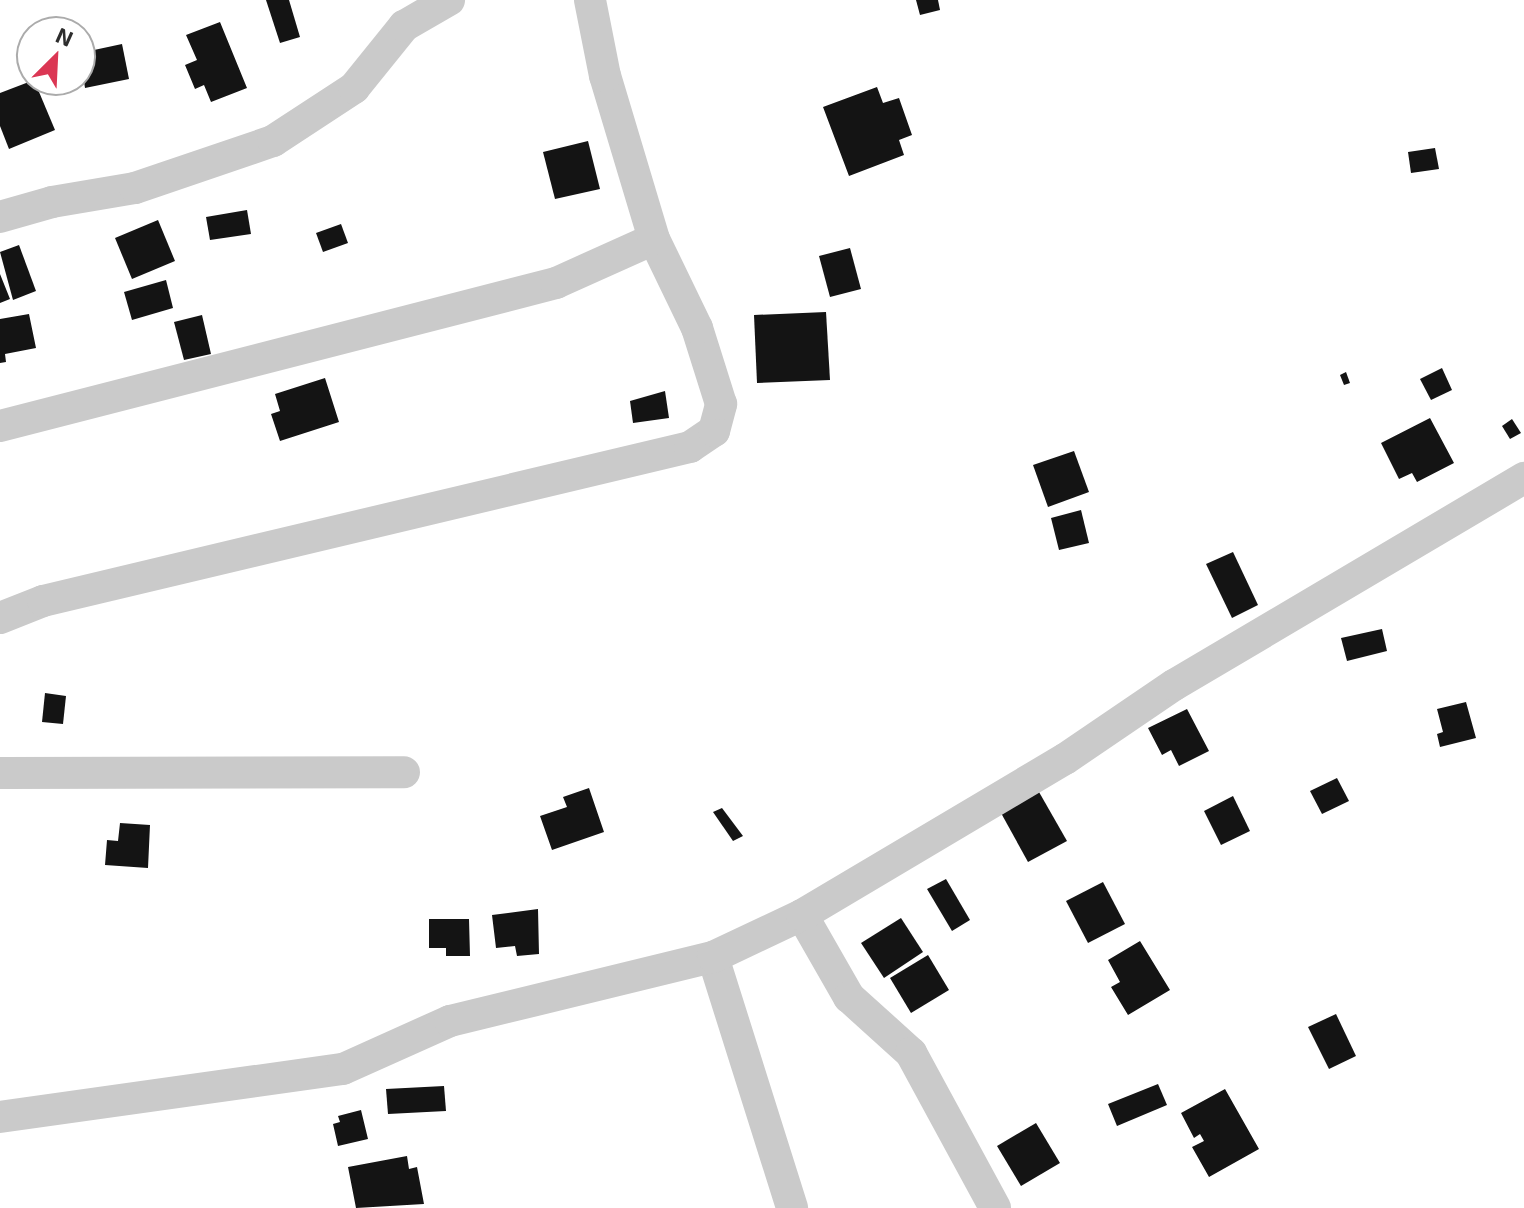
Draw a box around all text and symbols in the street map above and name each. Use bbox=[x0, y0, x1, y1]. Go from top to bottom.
north arrow bbox=[16, 16, 96, 96]
text: N bbox=[52, 21, 77, 51]

